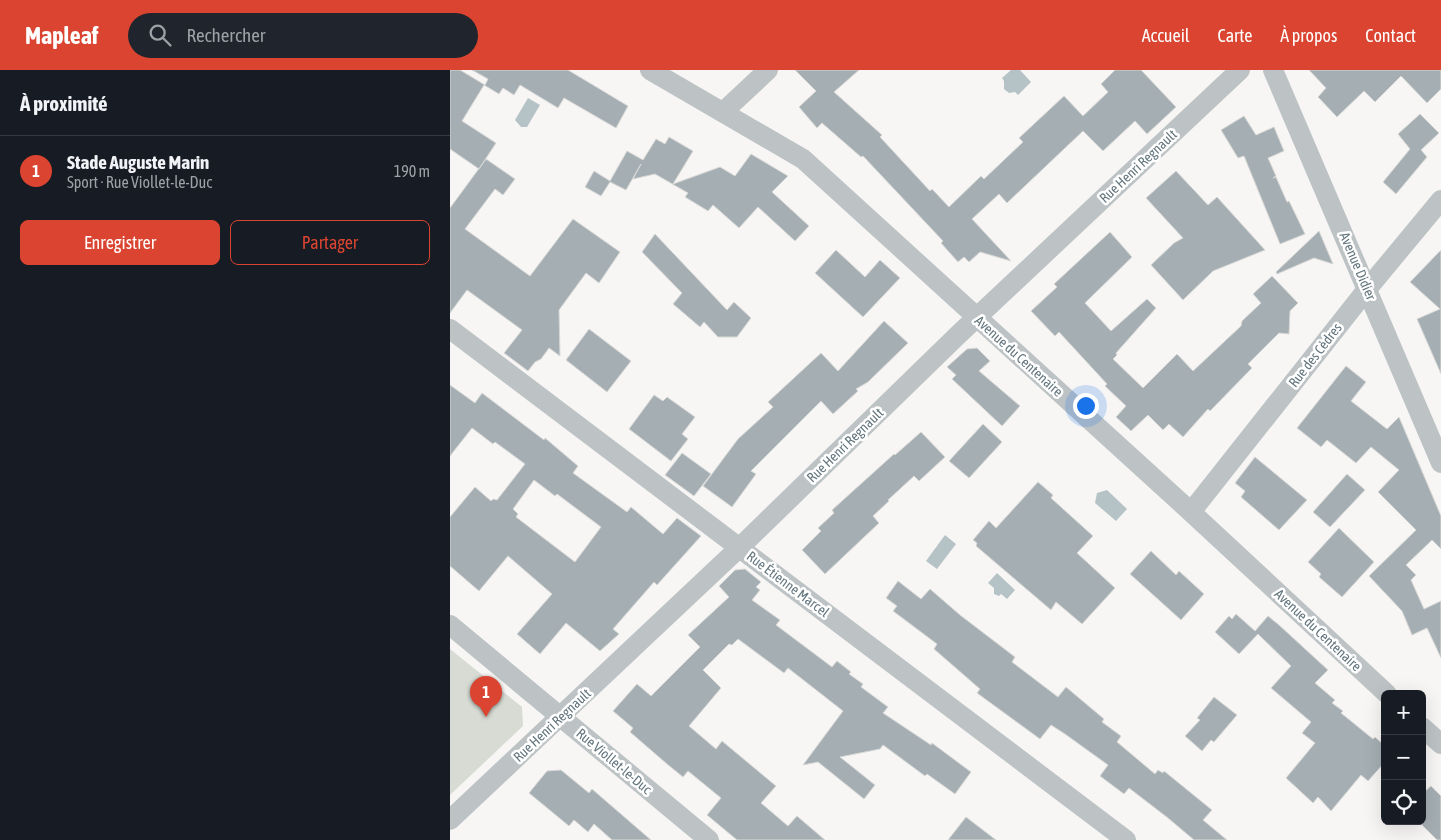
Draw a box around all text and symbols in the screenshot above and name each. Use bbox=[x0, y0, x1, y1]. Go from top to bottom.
search box bbox=[128, 13, 478, 58]
icon: search bbox=[146, 21, 174, 49]
text: Mapleaf bbox=[25, 22, 98, 49]
text: Rechercher bbox=[186, 24, 265, 46]
text: Accueil bbox=[1142, 25, 1190, 46]
text: Carte bbox=[1218, 25, 1252, 46]
text: À propos bbox=[1280, 25, 1337, 46]
text: Contact bbox=[1365, 25, 1416, 46]
text: À proximité bbox=[20, 91, 108, 115]
street label: Rue Henri Regnault bbox=[1096, 126, 1180, 206]
text: Stade Auguste Marin bbox=[67, 151, 209, 173]
text: 1 bbox=[32, 162, 40, 180]
text: 190 m bbox=[394, 162, 430, 180]
text: Sport · Rue Viollet-le-Duc bbox=[67, 173, 212, 191]
button: Enregistrer bbox=[20, 220, 220, 265]
button: Partager bbox=[230, 220, 430, 265]
street label: Avenue Didier bbox=[1337, 230, 1380, 303]
street label: Avenue du Centenaire bbox=[972, 312, 1066, 400]
street label: Rue des Cèdres bbox=[1285, 320, 1345, 390]
your location bbox=[1073, 393, 1099, 419]
street label: Rue Henri Regnault bbox=[804, 405, 886, 485]
street label: Rue Étienne Marcel bbox=[744, 548, 832, 620]
street label: Avenue du Centenaire bbox=[1271, 586, 1365, 674]
pin: 1 bbox=[470, 676, 502, 717]
street label: Rue Henri Regnault bbox=[510, 685, 594, 765]
map controls bbox=[1381, 690, 1426, 825]
button: + bbox=[1381, 690, 1426, 735]
street label: Rue Viollet-le-Duc bbox=[573, 725, 655, 798]
button: − bbox=[1381, 735, 1426, 780]
button: locate bbox=[1381, 780, 1426, 825]

